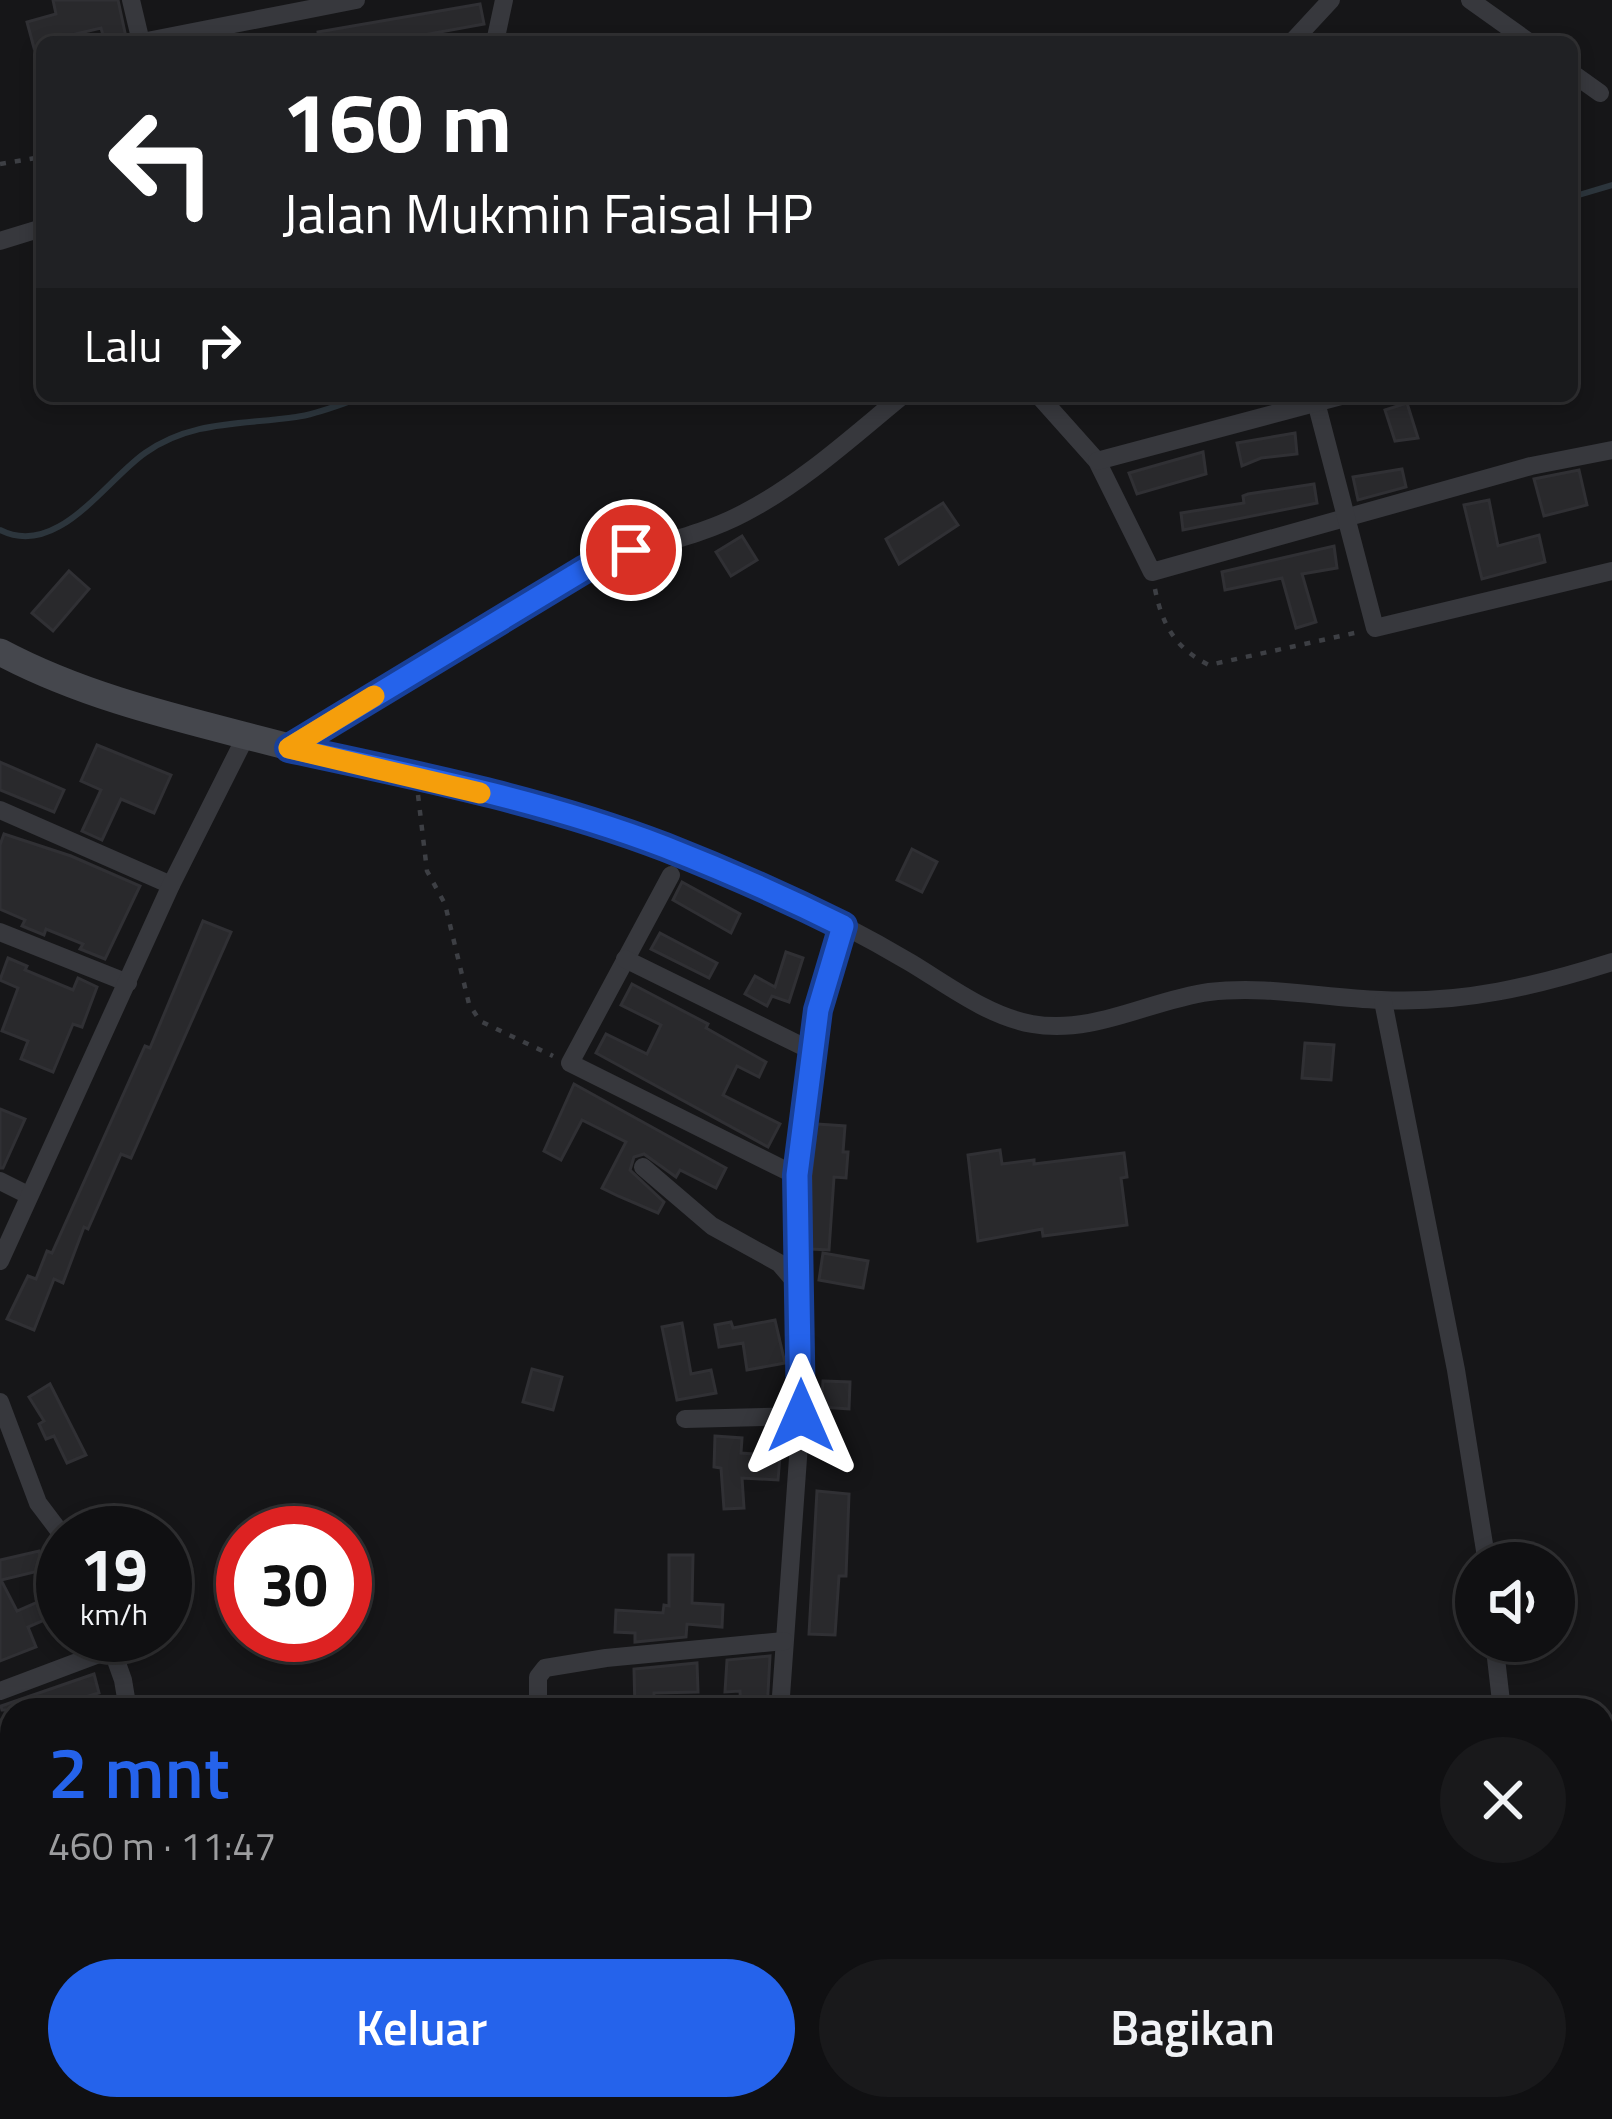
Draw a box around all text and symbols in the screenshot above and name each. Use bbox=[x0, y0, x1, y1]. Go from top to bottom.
text: 160 m bbox=[282, 57, 512, 185]
icon: left bbox=[84, 84, 240, 240]
text: Jalan Mukmin Faisal HP bbox=[282, 172, 813, 254]
text: Lalu bbox=[84, 311, 162, 379]
icon: right bbox=[186, 312, 252, 378]
pin bbox=[580, 499, 682, 601]
icon: arrive bbox=[598, 517, 664, 583]
position arrow bbox=[738, 1353, 864, 1479]
speed limit sign: 30 bbox=[216, 1506, 372, 1662]
text: 19 bbox=[80, 1523, 148, 1614]
map controls bbox=[1455, 1542, 1575, 1662]
button: sound bbox=[1455, 1542, 1575, 1662]
text: km/h bbox=[80, 1591, 148, 1637]
text: 2 mnt bbox=[48, 1716, 230, 1826]
button: close bbox=[1440, 1737, 1566, 1863]
text: 460 m · 11:47 bbox=[48, 1816, 276, 1875]
button: Keluar bbox=[48, 1959, 795, 2097]
button: Bagikan bbox=[819, 1959, 1566, 2097]

